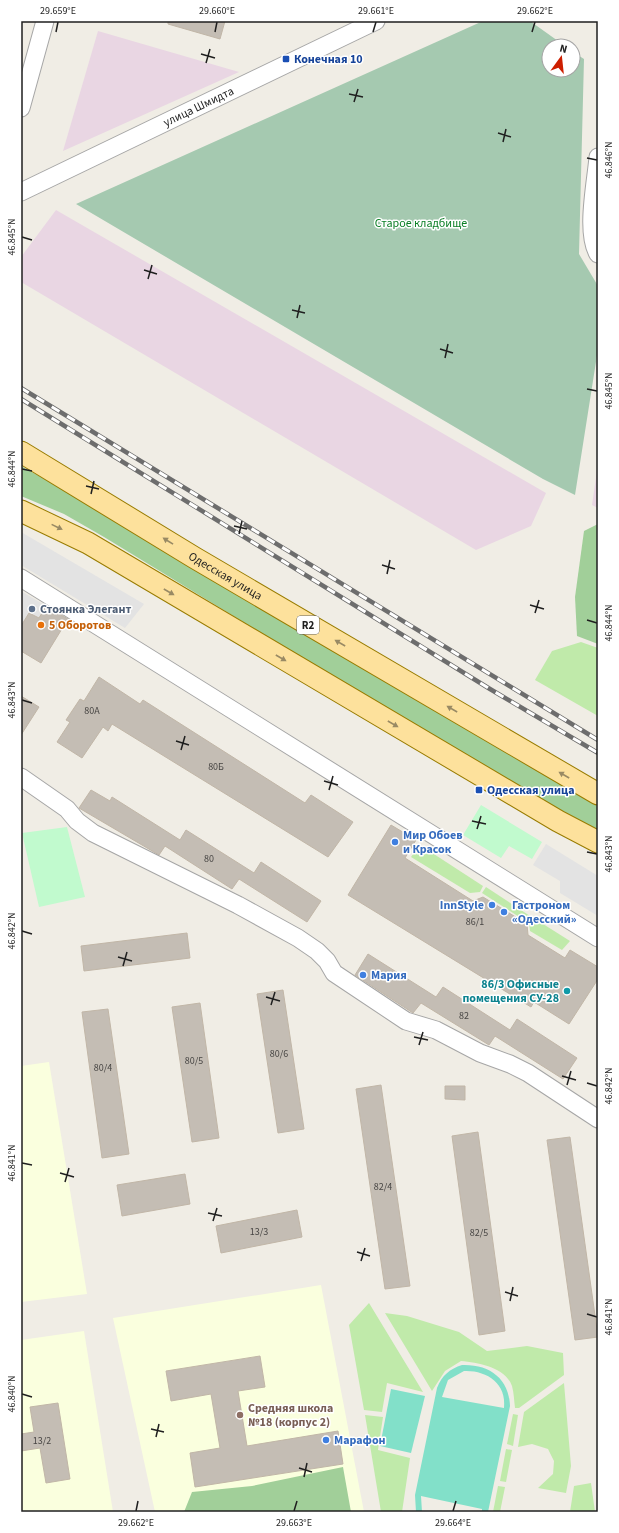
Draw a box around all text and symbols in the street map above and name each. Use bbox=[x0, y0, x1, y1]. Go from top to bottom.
text: 29.659°E bbox=[40, 4, 76, 18]
text: 29.660°E bbox=[199, 4, 235, 18]
text: 29.661°E bbox=[358, 4, 394, 18]
text: 29.662°E bbox=[517, 4, 553, 18]
north arrow bbox=[541, 38, 581, 78]
text: N bbox=[558, 41, 569, 57]
place label: Конечная 10 bbox=[294, 51, 363, 68]
marker: Конечная 10 bbox=[281, 54, 291, 64]
street label: улица Шмидта bbox=[160, 82, 237, 131]
text: 46.846°N bbox=[602, 141, 616, 179]
park label: Старое кладбище bbox=[375, 215, 467, 232]
text: 46.845°N bbox=[5, 218, 19, 256]
text: 46.845°N bbox=[602, 372, 616, 410]
text: 46.844°N bbox=[5, 450, 19, 488]
one-way arrow bbox=[51, 524, 62, 530]
one-way arrow bbox=[162, 538, 174, 545]
street label: Одесская улица bbox=[185, 547, 266, 604]
one-way arrow bbox=[163, 589, 175, 596]
place label: Стоянка Элегант bbox=[40, 601, 131, 618]
marker: Стоянка Элегант bbox=[27, 604, 37, 614]
text: 46.844°N bbox=[602, 604, 616, 642]
road number: R2 bbox=[297, 616, 319, 634]
place label: 5 Оборотов bbox=[49, 617, 111, 634]
marker: 5 Оборотов bbox=[36, 620, 46, 630]
one-way arrow bbox=[334, 640, 346, 647]
one-way arrow bbox=[275, 655, 287, 662]
text: 46.843°N bbox=[5, 681, 19, 719]
house number: 80А bbox=[84, 704, 100, 718]
one-way arrow bbox=[447, 705, 457, 713]
one-way arrow bbox=[387, 721, 399, 728]
house number: 80Б bbox=[208, 760, 224, 774]
one-way arrow bbox=[558, 771, 570, 778]
place label: Одесская улица bbox=[487, 782, 575, 799]
marker: Одесская улица bbox=[474, 785, 484, 795]
place label: Мир Обоев и Красок bbox=[403, 827, 463, 858]
text: 46.843°N bbox=[602, 835, 616, 873]
marker: Мир Обоев и Красок bbox=[390, 837, 400, 847]
house number: 80 bbox=[204, 852, 214, 866]
place label: InnStyle bbox=[440, 897, 484, 914]
place label: Гастроном «Одесский» bbox=[512, 897, 577, 928]
marker: InnStyle bbox=[487, 900, 497, 910]
marker: Гастроном «Одесский» bbox=[499, 907, 509, 917]
text: 46.842°N bbox=[5, 912, 19, 950]
house number: 86/1 bbox=[466, 915, 484, 929]
place label: Мария bbox=[371, 967, 407, 984]
marker: Мария bbox=[358, 970, 368, 980]
place label: 86/3 Офисные помещения СУ-28 bbox=[462, 976, 559, 1007]
marker: 86/3 Офисные помещения СУ-28 bbox=[562, 986, 572, 996]
house number: 82 bbox=[459, 1009, 469, 1023]
house number: 80/6 bbox=[270, 1047, 288, 1061]
house number: 80/5 bbox=[185, 1054, 203, 1068]
house number: 80/4 bbox=[94, 1061, 112, 1075]
text: 46.842°N bbox=[602, 1067, 616, 1105]
text: 46.841°N bbox=[5, 1144, 19, 1182]
house number: 82/4 bbox=[374, 1180, 392, 1194]
house number: 13/3 bbox=[250, 1225, 268, 1239]
house number: 82/5 bbox=[470, 1226, 488, 1240]
text: 46.841°N bbox=[602, 1298, 616, 1336]
text: 46.840°N bbox=[5, 1375, 19, 1413]
place label: Средняя школа №18 (корпус 2) bbox=[248, 1400, 333, 1431]
marker: Средняя школа №18 (корпус 2) bbox=[235, 1410, 245, 1420]
place label: Марафон bbox=[334, 1432, 386, 1449]
house number: 13/2 bbox=[33, 1434, 51, 1448]
marker: Марафон bbox=[321, 1435, 331, 1445]
text: 29.662°E bbox=[118, 1516, 154, 1530]
text: 29.663°E bbox=[276, 1516, 312, 1530]
text: 29.664°E bbox=[435, 1516, 471, 1530]

